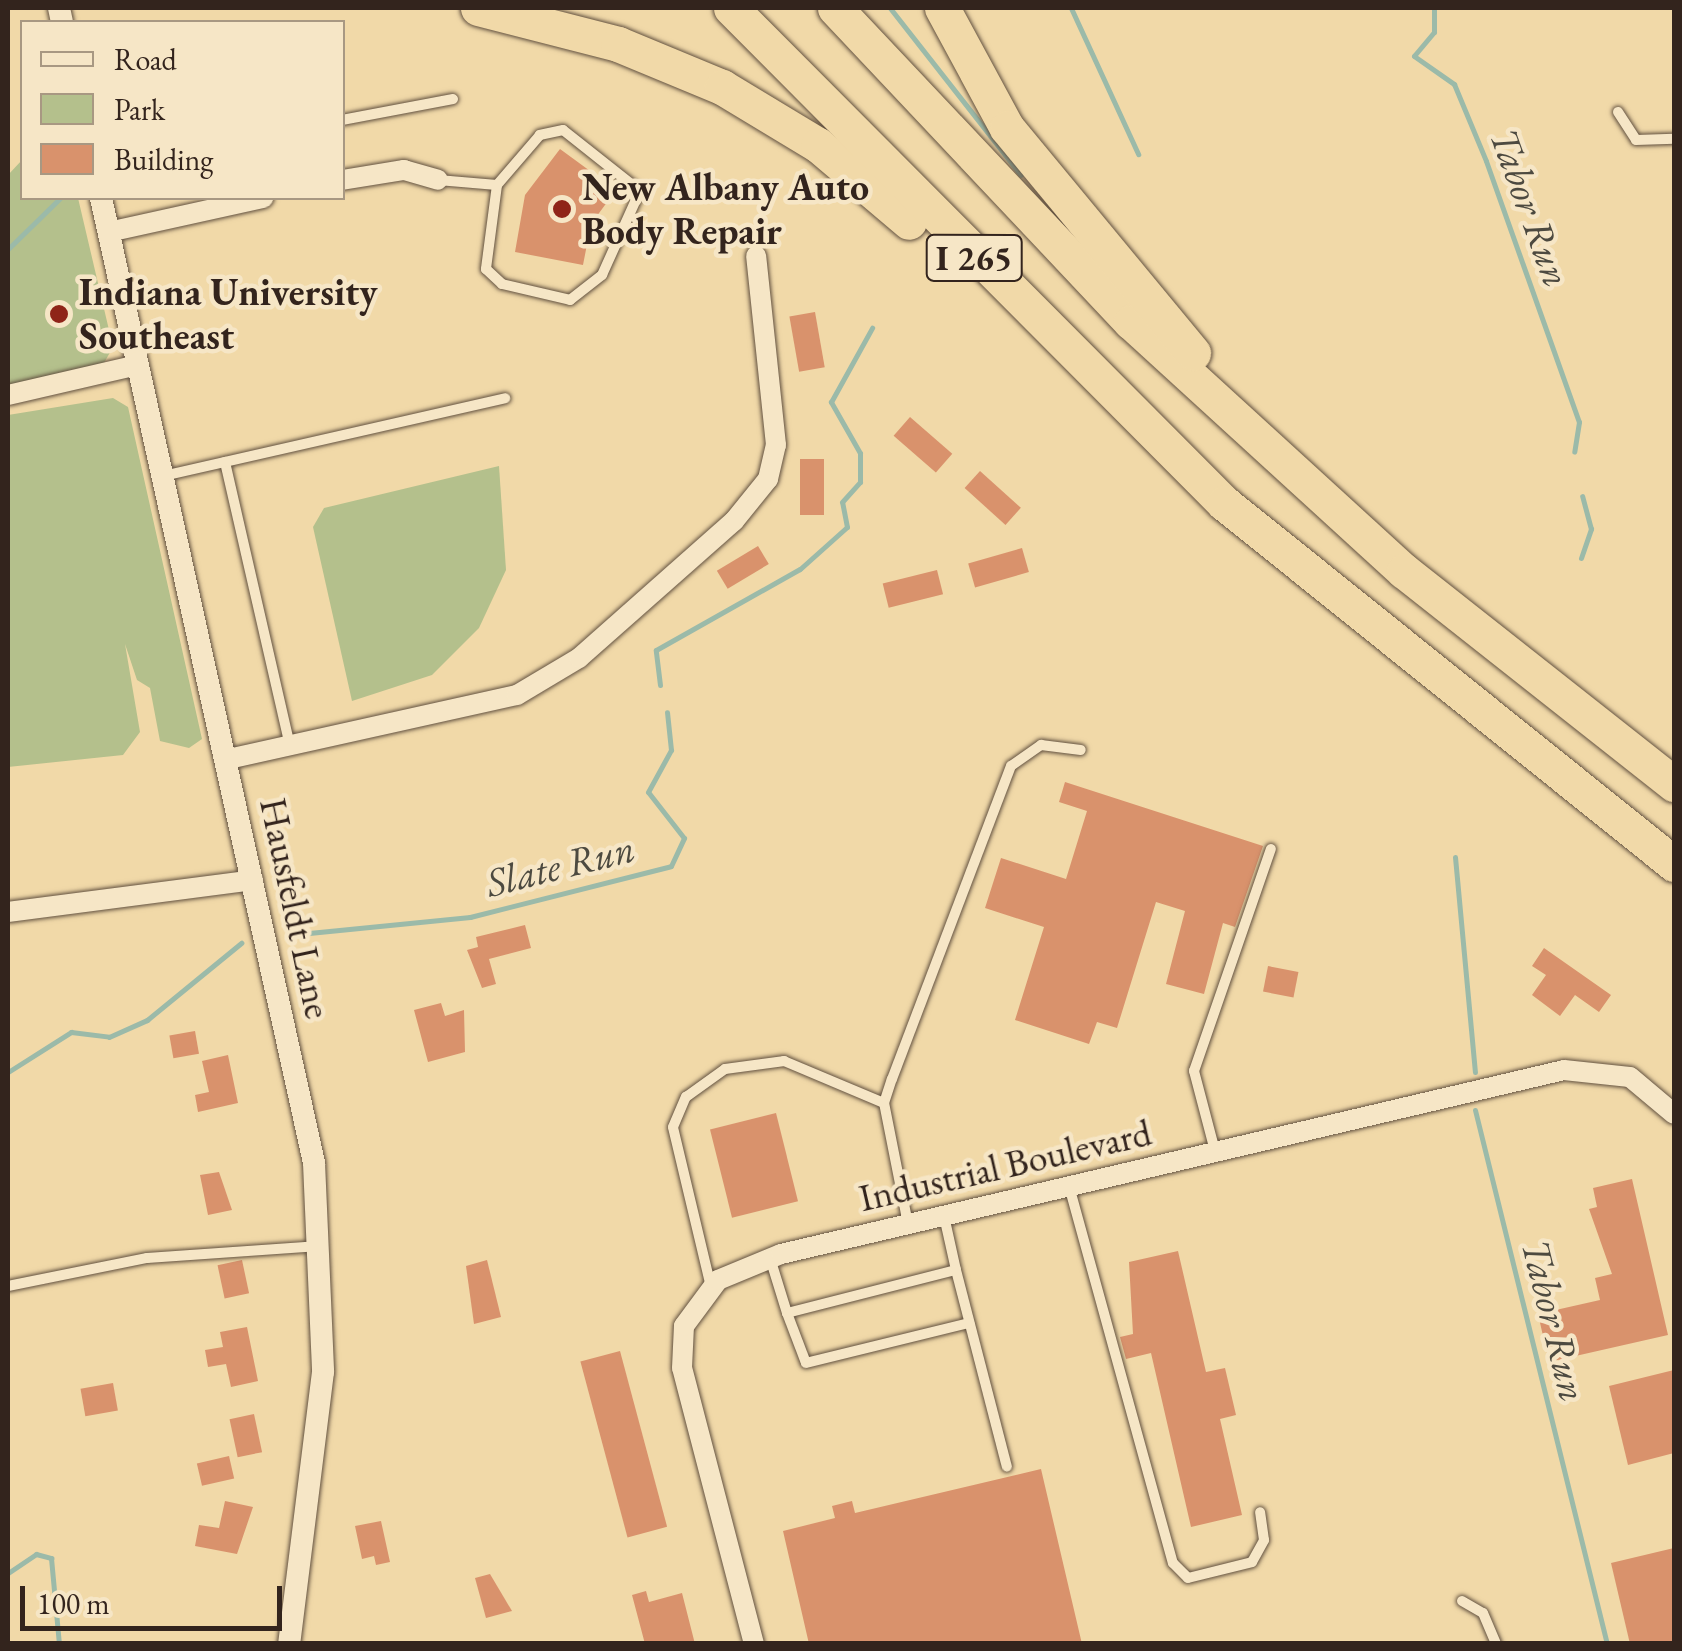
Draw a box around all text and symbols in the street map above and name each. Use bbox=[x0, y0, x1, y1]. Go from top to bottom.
legend bbox=[20, 20, 345, 200]
text: Road bbox=[114, 40, 177, 79]
text: Park bbox=[114, 90, 165, 129]
water label: Tabor Run bbox=[1480, 121, 1582, 293]
text: Building bbox=[114, 140, 213, 179]
place label: New Albany Auto Body Repair bbox=[582, 164, 869, 253]
marker: New Albany Auto Body Repair bbox=[551, 198, 573, 220]
road number: I 265 bbox=[924, 228, 1024, 288]
place label: Indiana University Southeast bbox=[79, 269, 378, 358]
marker: Indiana University Southeast bbox=[48, 303, 70, 325]
street label: Hausfeldt Lane bbox=[250, 794, 342, 1022]
water label: Slate Run bbox=[481, 823, 639, 907]
street label: Industrial Boulevard bbox=[854, 1109, 1156, 1221]
water label: Tabor Run bbox=[1512, 1234, 1598, 1406]
scale bar bbox=[25, 1566, 288, 1628]
text: 100 m bbox=[37, 1584, 110, 1623]

